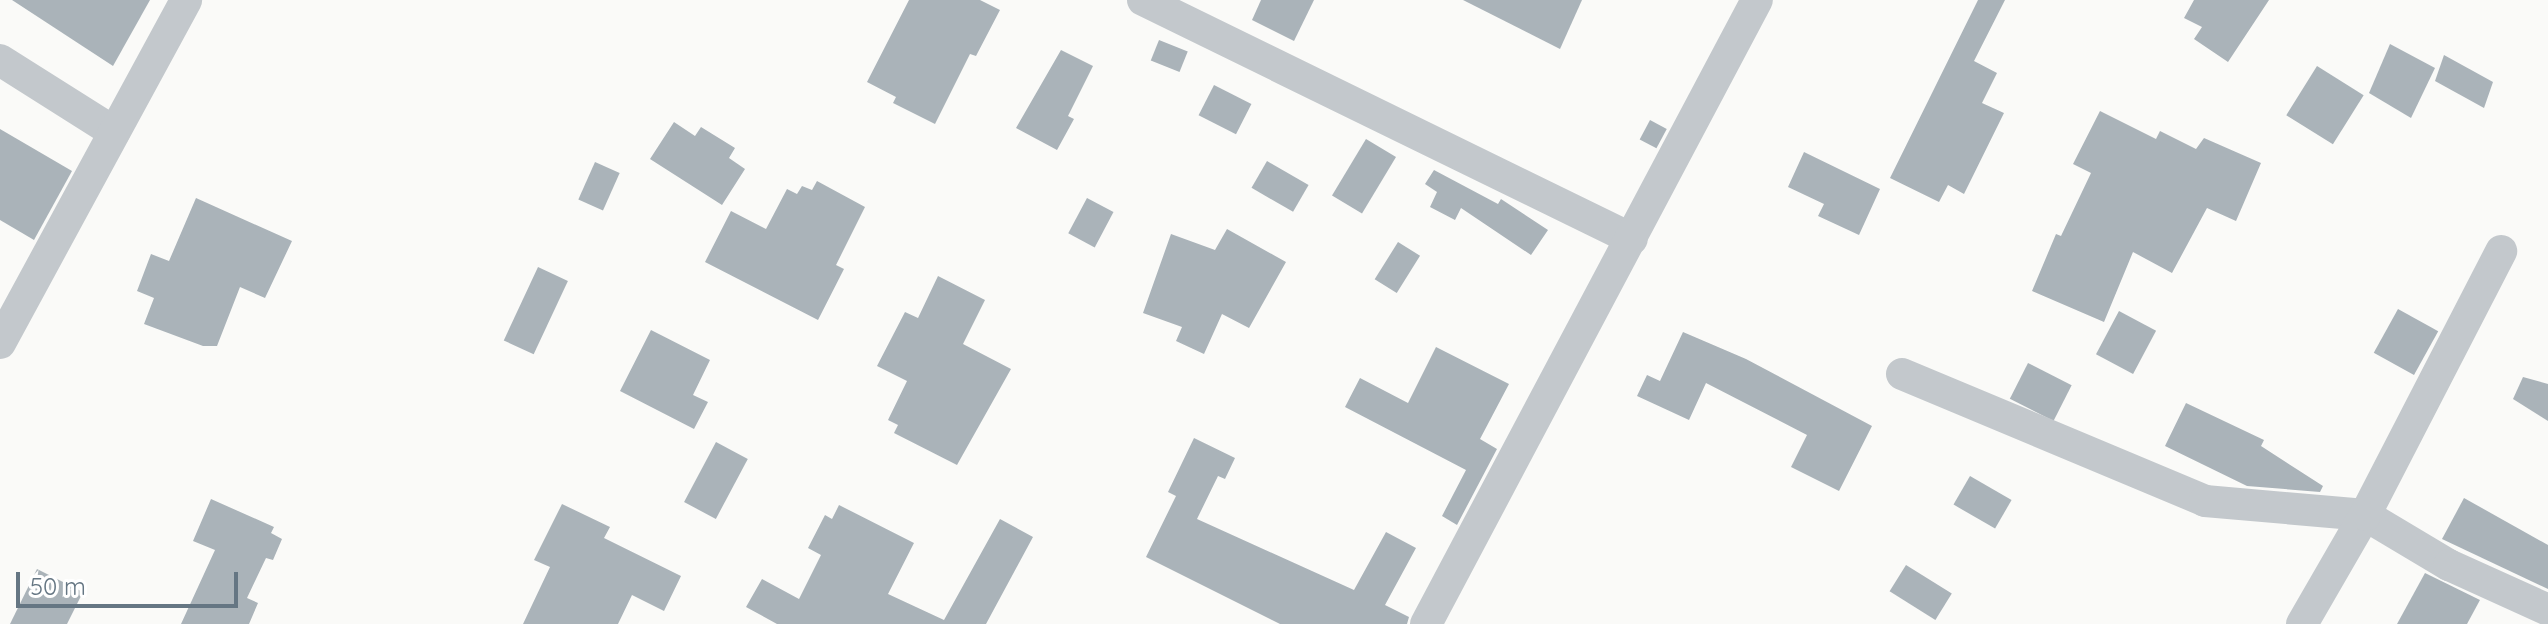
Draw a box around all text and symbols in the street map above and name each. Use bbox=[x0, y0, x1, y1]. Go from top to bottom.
scale bar bbox=[20, 556, 242, 606]
text: 50 m bbox=[30, 571, 86, 601]

